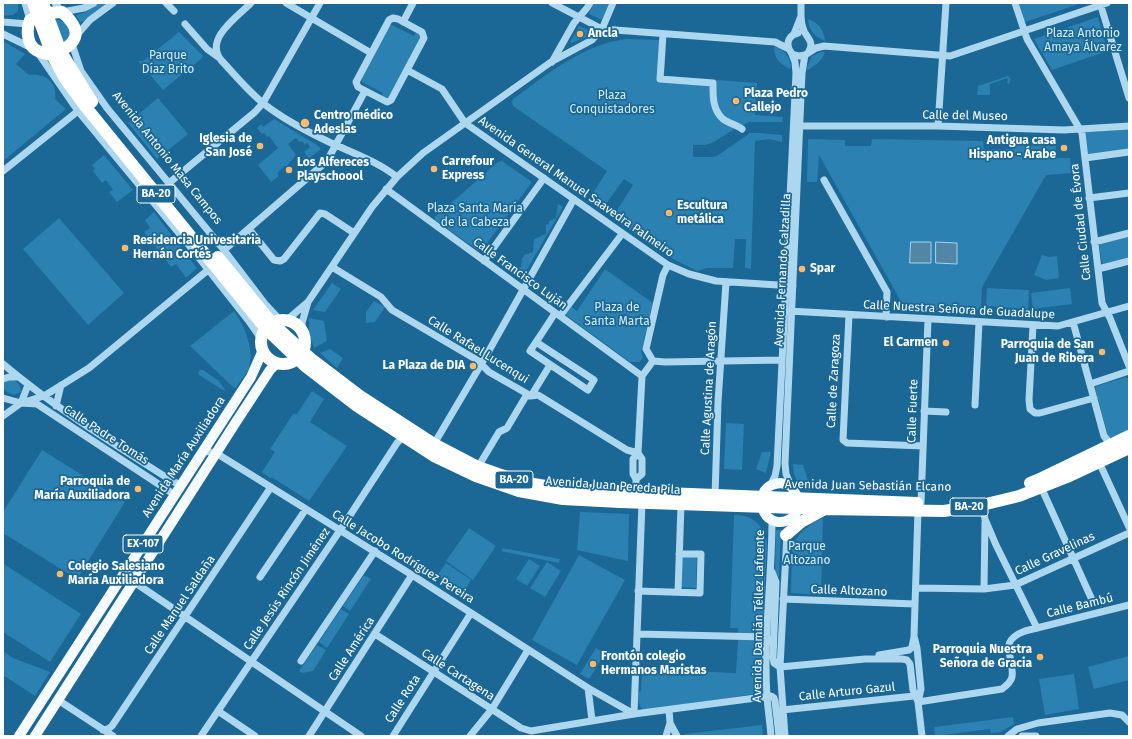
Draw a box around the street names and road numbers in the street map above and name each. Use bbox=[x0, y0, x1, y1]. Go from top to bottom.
street label: Avenida Antonio Masa Campos bbox=[109, 89, 225, 227]
street label: Calle del Museo bbox=[922, 108, 1008, 124]
street label: Avenida General Manuel Saavedra Palmeiro bbox=[476, 114, 676, 260]
street label: Calle Ciudad de Évora bbox=[1068, 163, 1094, 281]
road number: BA-20 bbox=[137, 185, 175, 203]
street label: Avenida Fernando Calzadilla bbox=[772, 193, 794, 347]
street label: Calle Francisco Luján bbox=[470, 235, 570, 313]
street label: Calle Nuestra Señora de Guadalupe bbox=[863, 298, 1055, 322]
street label: Calle Rafael Lucenqui bbox=[425, 313, 531, 387]
street label: Calle Agustina de Aragón bbox=[698, 321, 720, 455]
street label: Calle de Zaragoza bbox=[824, 333, 844, 429]
street label: Calle Fuerte bbox=[905, 379, 921, 443]
street label: Avenida María Auxiliadora bbox=[139, 394, 229, 520]
street label: Calle Padre Tomás bbox=[61, 402, 151, 468]
road number: BA-20 bbox=[495, 471, 533, 489]
street label: Avenida Juan Pereda Pila bbox=[545, 474, 681, 498]
street label: Avenida Juan Sebastián Elcano bbox=[785, 477, 951, 495]
road number: BA-20 bbox=[950, 498, 988, 516]
street label: Calle Jacobo Rodríguez Pereira bbox=[329, 507, 477, 607]
street label: Calle Jesús Rincón Jiménez bbox=[241, 525, 333, 653]
street label: Calle Gravelinas bbox=[1013, 529, 1097, 579]
street label: Avenida Damián Téllez Lafuente bbox=[750, 530, 768, 702]
road number: EX-107 bbox=[123, 535, 163, 553]
street label: Calle Manuel Saldaña bbox=[141, 553, 219, 657]
street label: Calle Altozano bbox=[810, 582, 888, 600]
street label: Calle Bambú bbox=[1045, 591, 1115, 621]
street label: Calle América bbox=[326, 614, 378, 684]
street label: Calle Cartagena bbox=[419, 646, 497, 704]
street label: Calle Rota bbox=[382, 672, 424, 726]
street label: Calle Arturo Gazul bbox=[798, 680, 896, 704]

